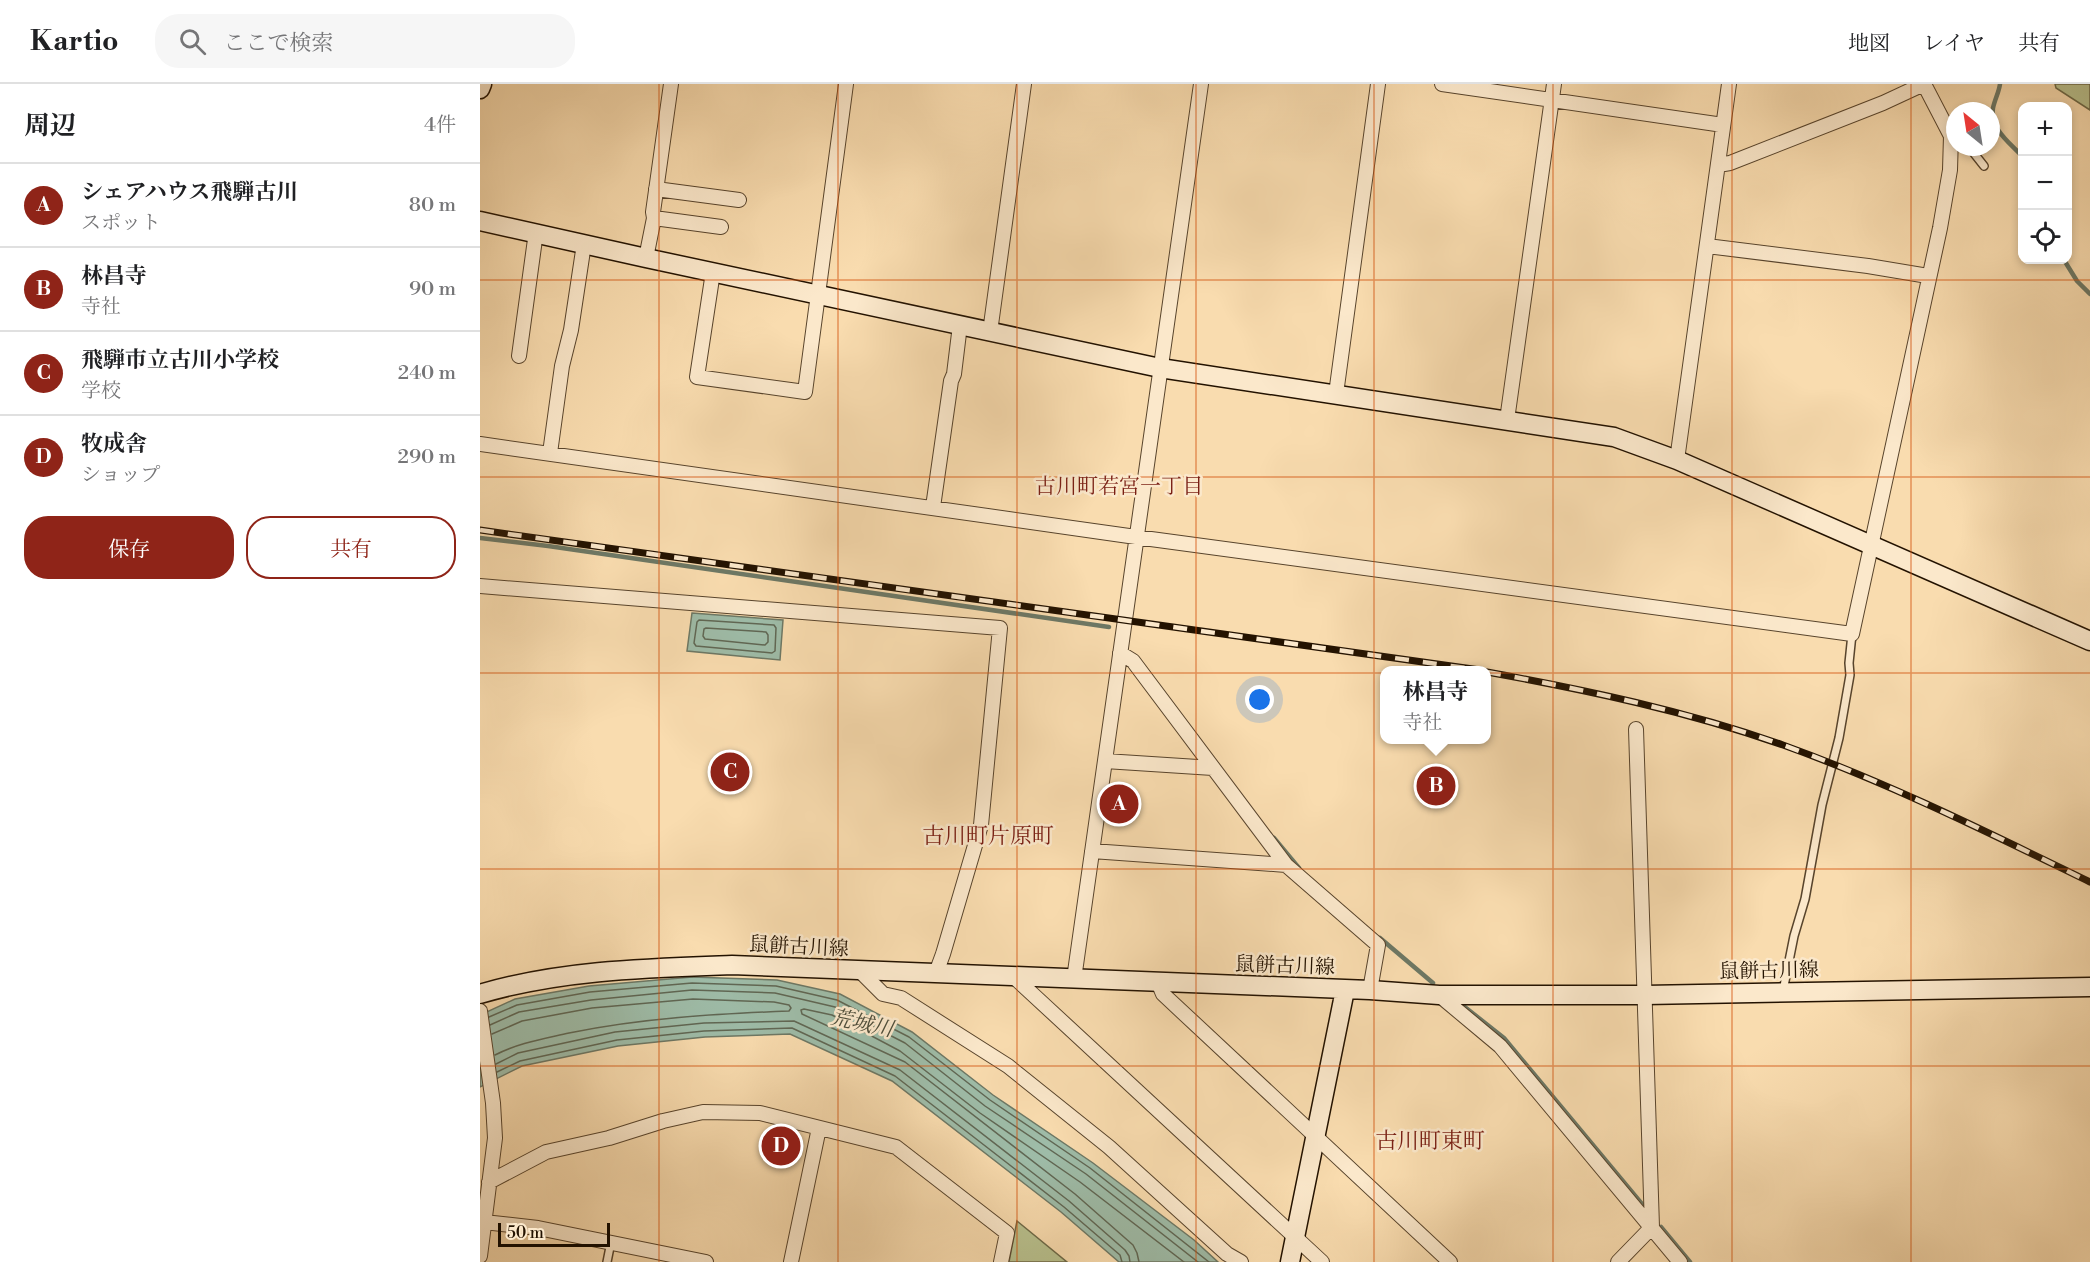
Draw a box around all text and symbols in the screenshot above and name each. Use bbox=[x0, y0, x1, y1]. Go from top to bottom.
search box bbox=[155, 14, 575, 68]
text: Kartio bbox=[30, 24, 119, 59]
icon: search bbox=[176, 25, 209, 58]
text: ここで検索 bbox=[224, 30, 334, 57]
text: 地図 bbox=[1848, 31, 1890, 57]
text: レイヤ bbox=[1923, 31, 1985, 57]
text: 共有 bbox=[2018, 31, 2060, 57]
north arrow bbox=[1946, 102, 2000, 156]
map controls bbox=[2018, 102, 2072, 264]
button: + bbox=[2018, 102, 2072, 156]
text: 周辺 bbox=[24, 110, 76, 142]
text: 4件 bbox=[424, 113, 456, 138]
button: − bbox=[2018, 156, 2072, 210]
text: シェアハウス飛騨古川 bbox=[81, 179, 298, 206]
text: A bbox=[36, 193, 51, 218]
text: 80 m bbox=[409, 193, 456, 218]
button: locate bbox=[2018, 210, 2072, 264]
text: スポット bbox=[81, 211, 161, 236]
text: 林昌寺 bbox=[81, 263, 147, 290]
text: B bbox=[36, 277, 51, 302]
text: 90 m bbox=[409, 277, 456, 302]
text: 寺社 bbox=[81, 295, 121, 320]
text: 飛騨市立古川小学校 bbox=[81, 347, 279, 374]
text: C bbox=[36, 361, 51, 386]
text: 240 m bbox=[398, 361, 456, 386]
text: 学校 bbox=[81, 379, 121, 404]
text: 牧成舎 bbox=[81, 431, 147, 458]
text: D bbox=[36, 445, 51, 470]
text: 290 m bbox=[398, 445, 456, 470]
text: ショップ bbox=[81, 463, 161, 488]
district label: 古川町若宮一丁目 bbox=[1035, 474, 1203, 500]
button: 保存 bbox=[24, 516, 234, 579]
button: 共有 bbox=[246, 516, 456, 579]
popup bbox=[1380, 666, 1491, 744]
text: 林昌寺 bbox=[1402, 679, 1469, 706]
your location bbox=[1245, 685, 1274, 714]
text: 寺社 bbox=[1402, 711, 1442, 736]
pin: C bbox=[710, 750, 750, 794]
pin: B bbox=[1416, 764, 1456, 808]
pin: A bbox=[1100, 782, 1138, 826]
district label: 古川町片原町 bbox=[922, 823, 1054, 850]
street label: 鼠餅古川線 bbox=[748, 932, 850, 963]
street label: 鼠餅古川線 bbox=[1235, 952, 1335, 981]
street label: 鼠餅古川線 bbox=[1719, 958, 1819, 985]
water label: 荒城川 bbox=[828, 1005, 897, 1044]
pin: D bbox=[762, 1124, 800, 1168]
district label: 古川町東町 bbox=[1375, 1128, 1485, 1155]
scale bar bbox=[498, 1220, 610, 1248]
text: 50 m bbox=[507, 1223, 544, 1243]

